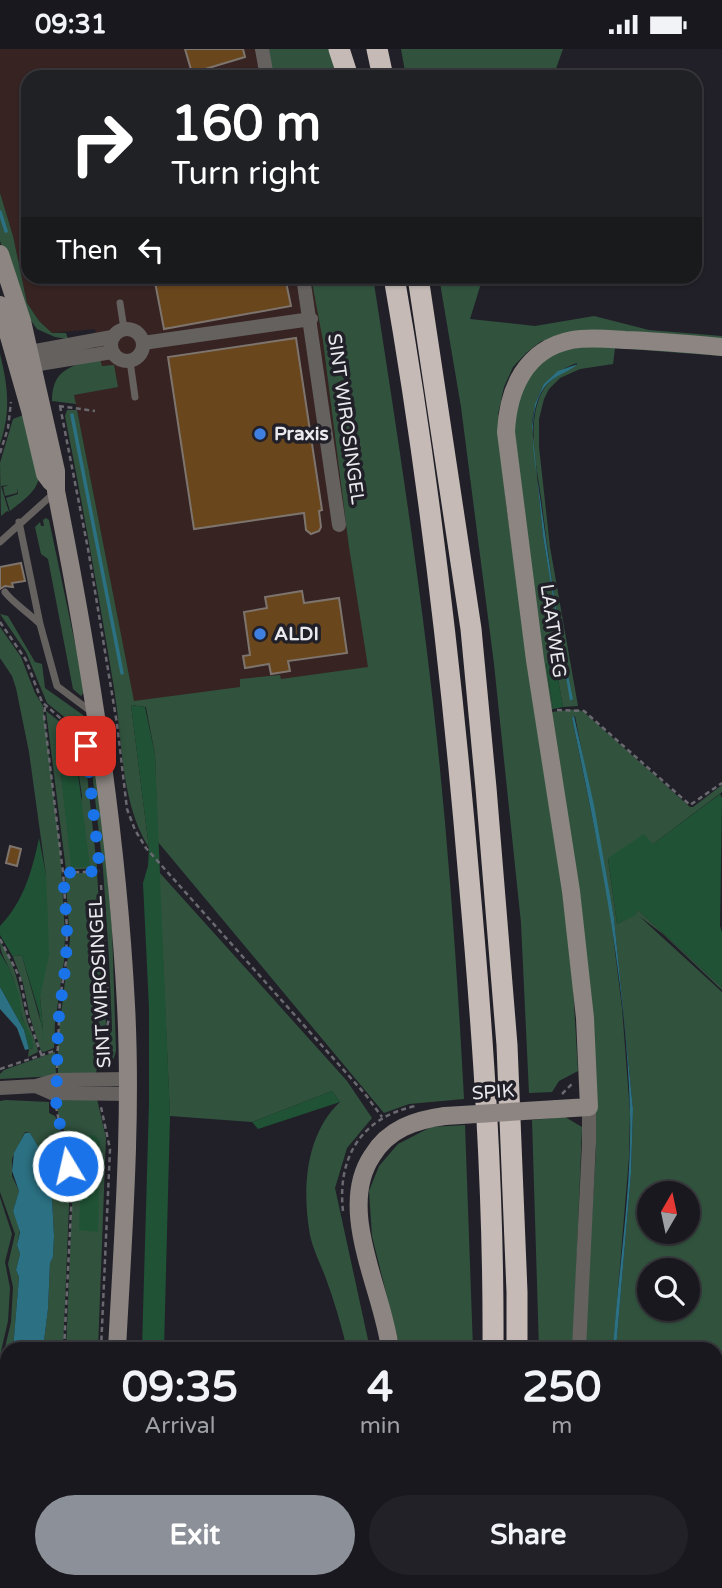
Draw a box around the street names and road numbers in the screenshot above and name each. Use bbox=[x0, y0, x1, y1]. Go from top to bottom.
street label: SINT WIROSINGEL bbox=[323, 332, 369, 506]
street label: LAATWEG bbox=[536, 583, 570, 679]
street label: SINT WIROSINGEL bbox=[85, 895, 115, 1069]
street label: SPIK bbox=[471, 1080, 515, 1104]

